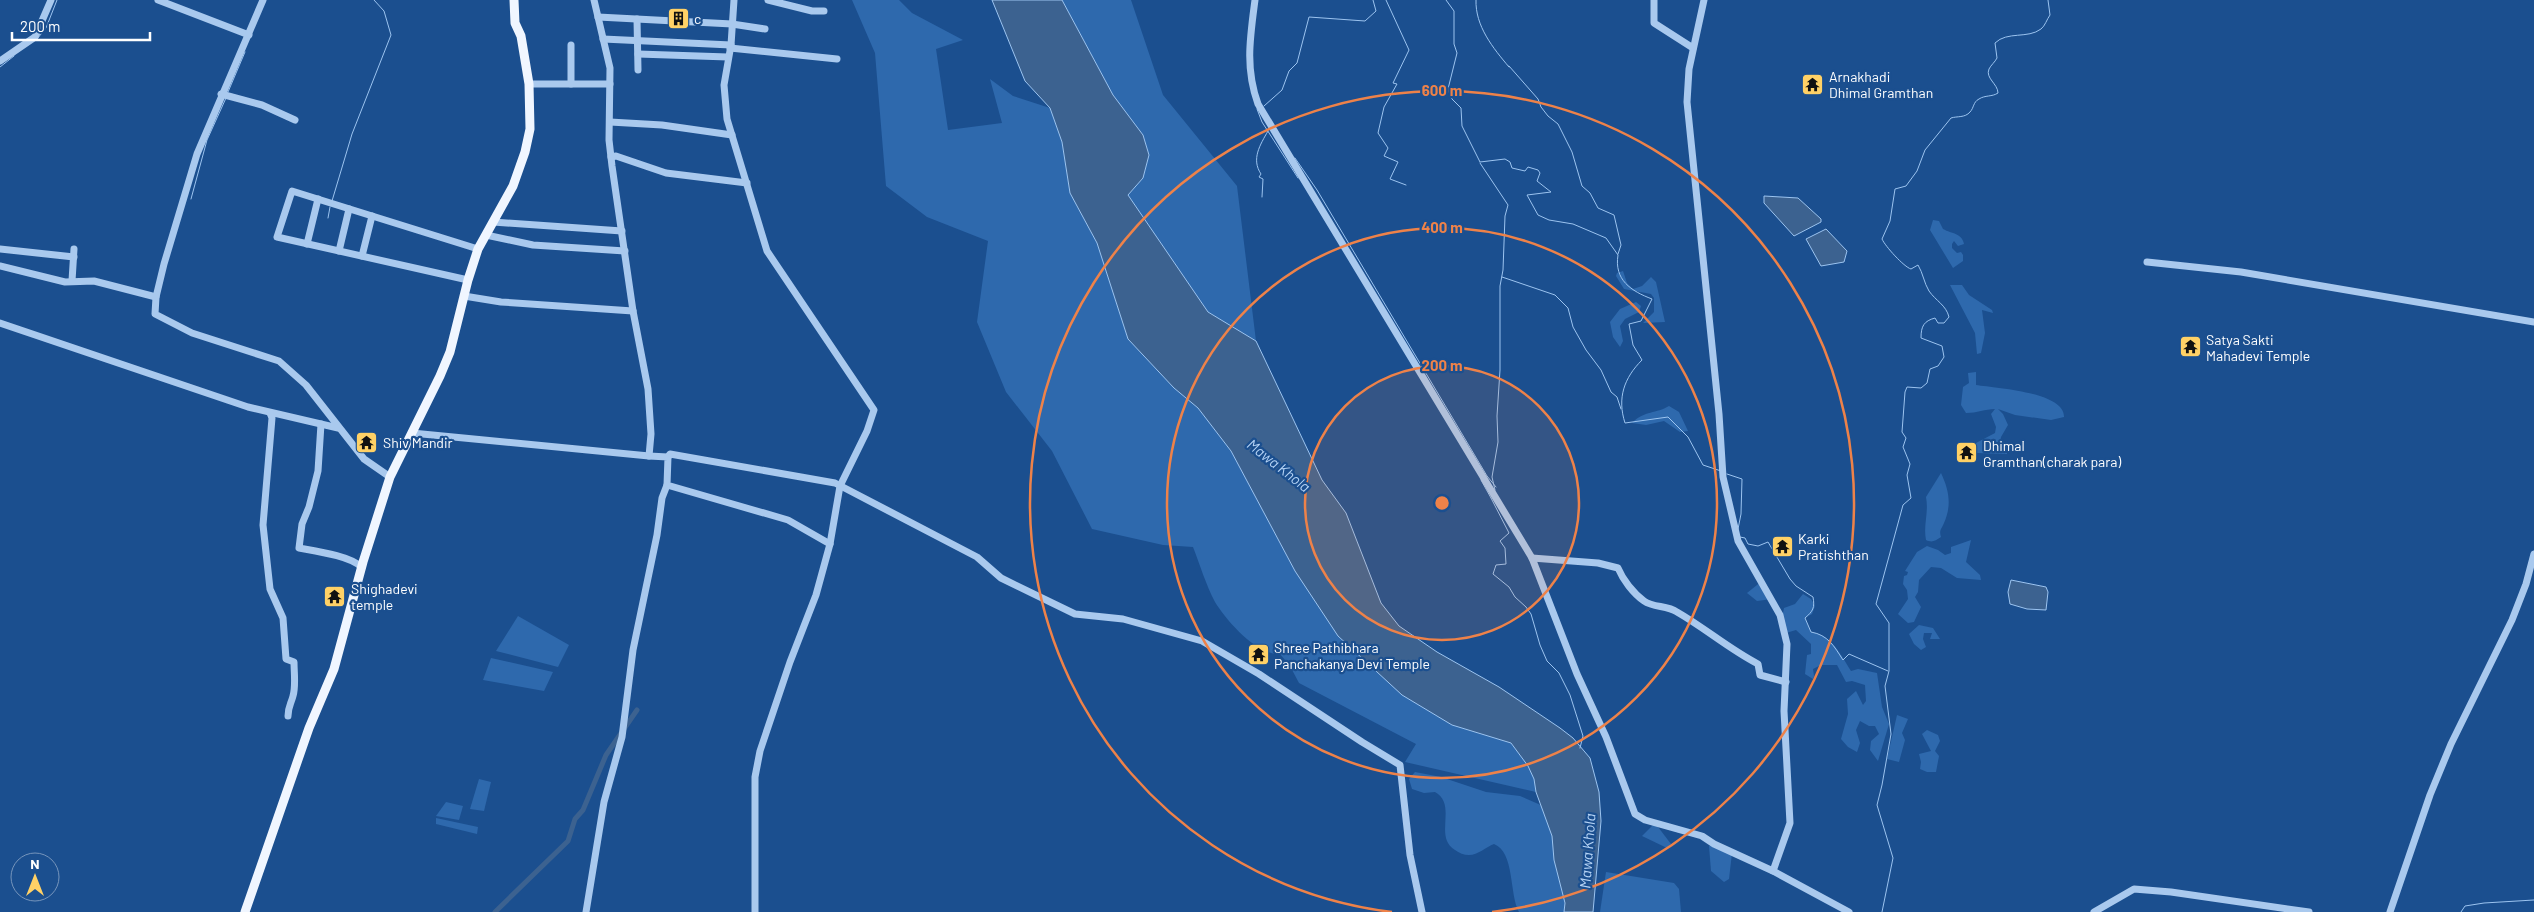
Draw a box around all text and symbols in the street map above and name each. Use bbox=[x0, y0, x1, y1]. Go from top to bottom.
building icon: c bbox=[666, 6, 690, 30]
scale bar bbox=[12, 10, 150, 42]
place label: c bbox=[694, 10, 701, 27]
text: 200 m bbox=[20, 17, 60, 35]
place label: Arnakhadi Dhimal Gramthan bbox=[1829, 68, 1933, 101]
temple icon: Arnakhadi Dhimal Gramthan bbox=[1801, 72, 1825, 96]
text: 600 m bbox=[1422, 81, 1462, 99]
text: 400 m bbox=[1421, 218, 1463, 236]
place label: Satya Sakti Mahadevi Temple bbox=[2206, 331, 2310, 364]
temple icon: Satya Sakti Mahadevi Temple bbox=[2178, 335, 2202, 359]
text: 200 m bbox=[1421, 356, 1463, 374]
temple icon: Shiv Mandir bbox=[355, 430, 379, 454]
place label: Shiv Mandir bbox=[383, 434, 453, 451]
water label: Mawa Khola bbox=[1244, 435, 1314, 495]
place label: Dhimal Gramthan(charak para) bbox=[1983, 437, 2121, 470]
temple icon: Dhimal Gramthan(charak para) bbox=[1955, 441, 1979, 465]
centre of rings bbox=[1433, 494, 1451, 512]
place label: Karki Pratishthan bbox=[1798, 530, 1869, 563]
temple icon: Karki Pratishthan bbox=[1770, 534, 1794, 558]
place label: Shighadevi temple bbox=[351, 580, 418, 613]
temple icon: Shighadevi temple bbox=[323, 584, 347, 608]
place label: Shree Pathibhara Panchakanya Devi Temple bbox=[1274, 639, 1430, 672]
temple icon: Shree Pathibhara Panchakanya Devi Temple bbox=[1246, 643, 1270, 667]
water label: Mawa Khola bbox=[1575, 813, 1599, 889]
north arrow bbox=[10, 852, 60, 902]
text: N bbox=[30, 855, 40, 872]

